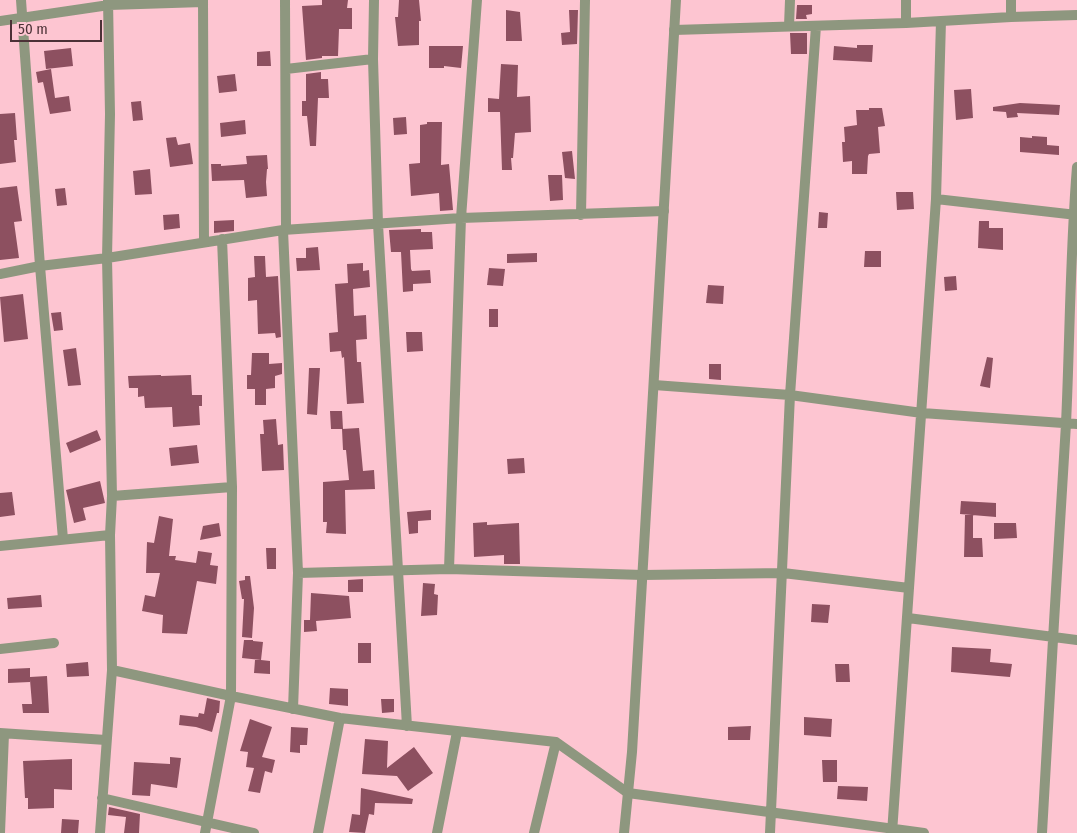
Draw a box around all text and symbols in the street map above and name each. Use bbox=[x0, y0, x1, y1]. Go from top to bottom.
scale bar bbox=[12, 10, 105, 42]
text: 50 m bbox=[18, 20, 48, 38]

